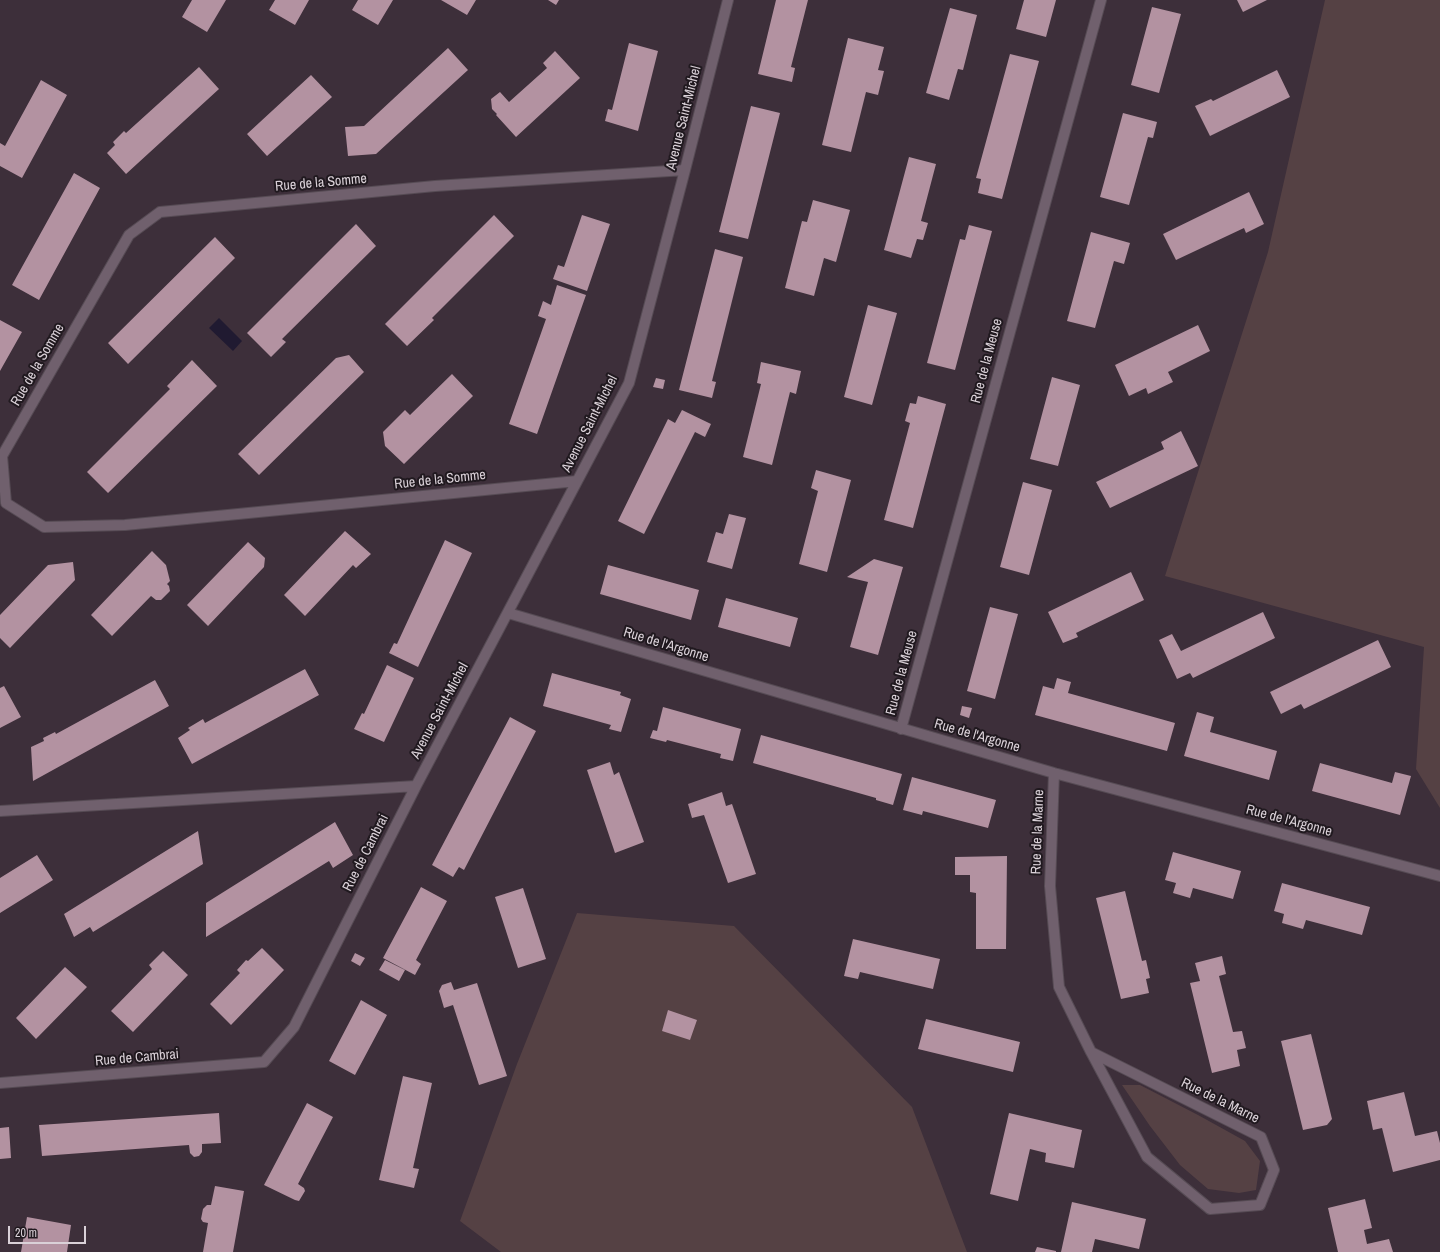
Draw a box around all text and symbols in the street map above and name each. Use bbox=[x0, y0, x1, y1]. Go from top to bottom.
street label: Avenue Saint-Michel bbox=[663, 64, 705, 172]
street label: Rue de la Somme bbox=[275, 171, 367, 195]
street label: Rue de la Meuse bbox=[968, 317, 1006, 405]
street label: Rue de la Somme bbox=[8, 321, 68, 409]
street label: Avenue Saint-Michel bbox=[558, 373, 622, 475]
street label: Rue de la Somme bbox=[393, 467, 487, 493]
street label: Rue de l'Argonne bbox=[621, 624, 711, 666]
street label: Rue de la Meuse bbox=[883, 629, 921, 717]
street label: Avenue Saint-Michel bbox=[408, 660, 472, 762]
street label: Rue de l'Argonne bbox=[932, 716, 1022, 756]
street label: Rue de la Marne bbox=[1028, 789, 1048, 875]
street label: Rue de l'Argonne bbox=[1244, 801, 1334, 841]
street label: Rue de Cambrai bbox=[339, 812, 393, 894]
street label: Rue de Cambrai bbox=[94, 1046, 180, 1070]
street label: Rue de la Marne bbox=[1178, 1075, 1262, 1127]
scale bar bbox=[10, 1218, 88, 1244]
text: 20 m bbox=[15, 1225, 37, 1241]

